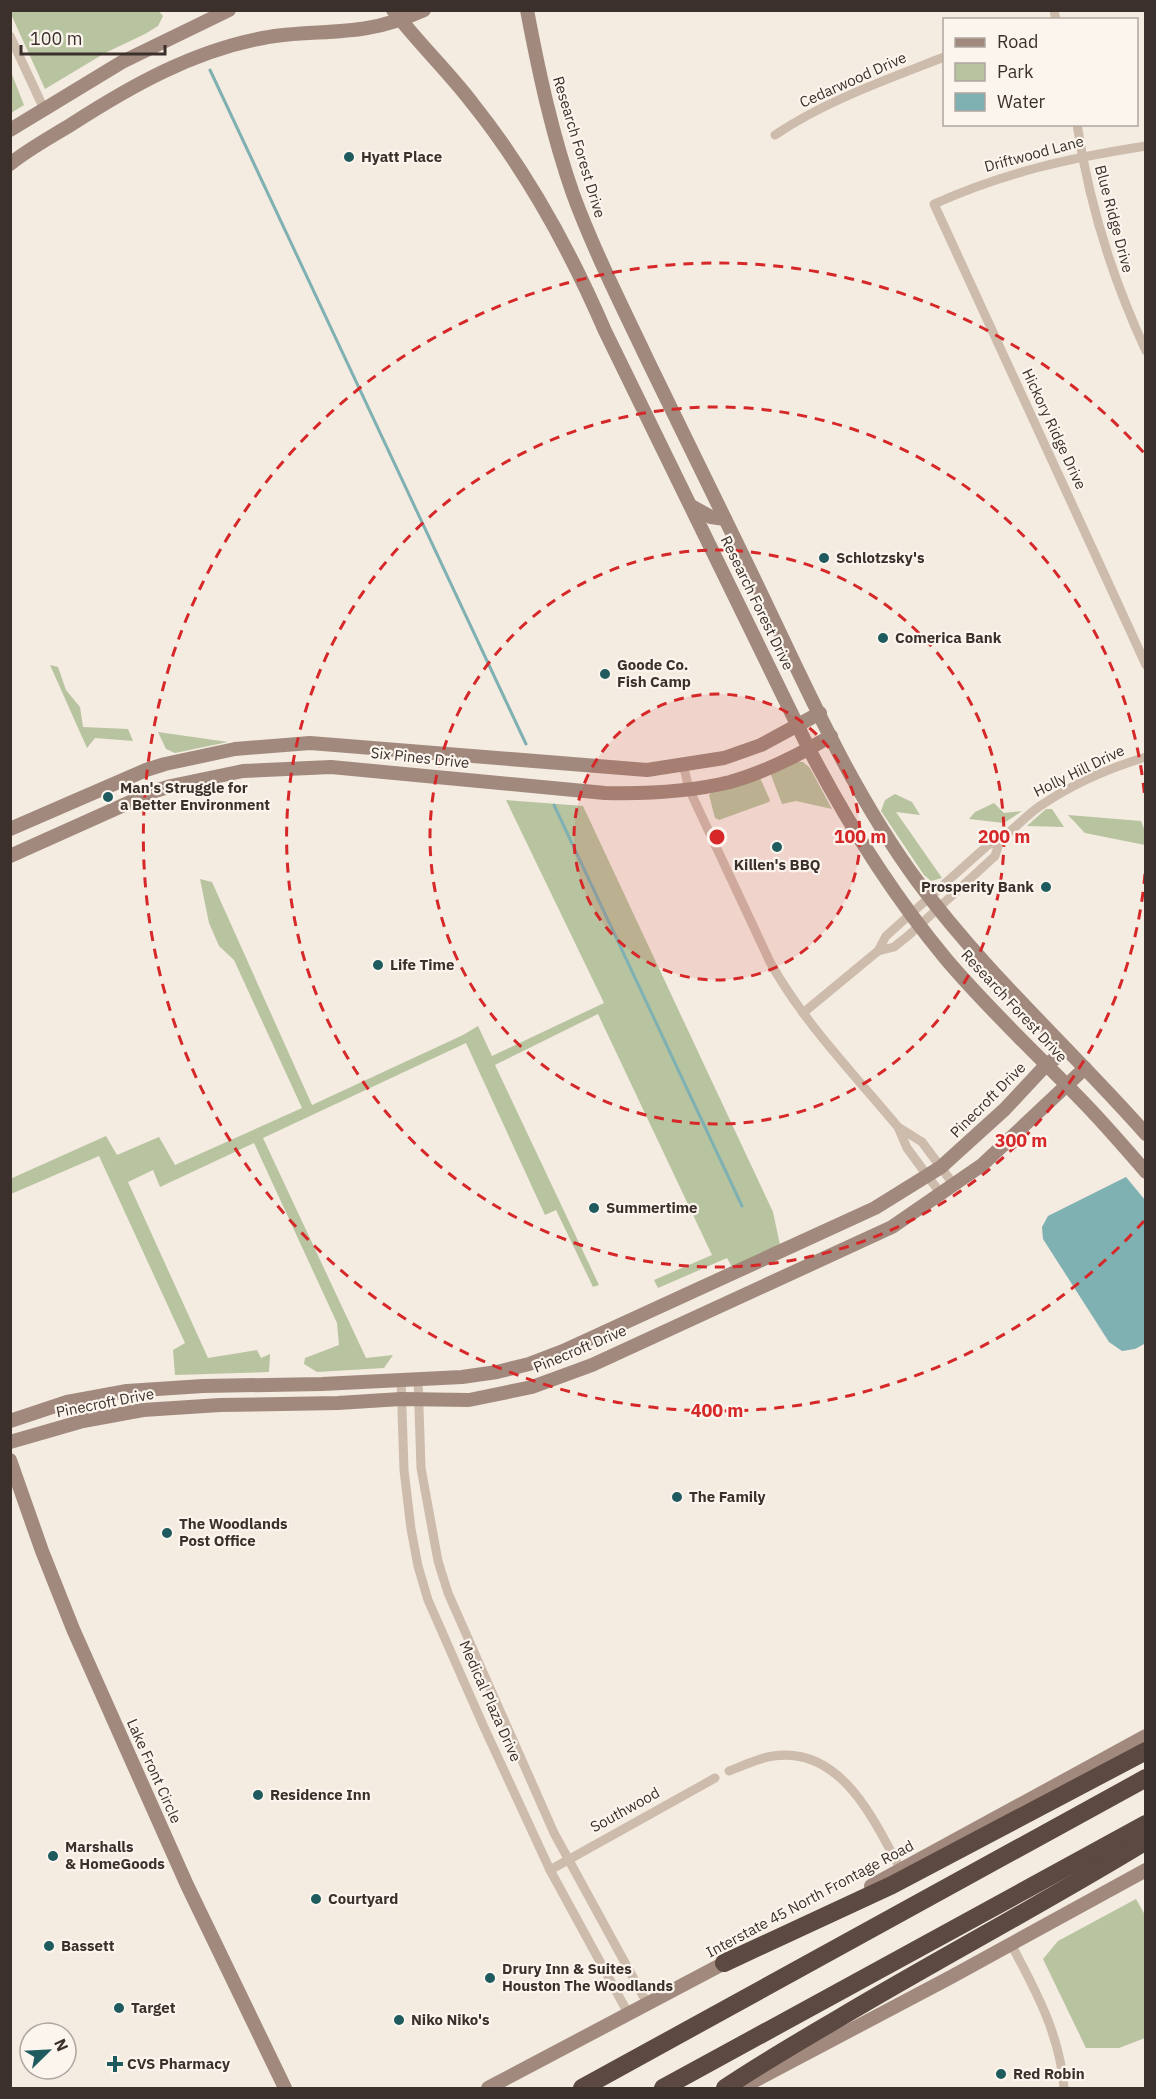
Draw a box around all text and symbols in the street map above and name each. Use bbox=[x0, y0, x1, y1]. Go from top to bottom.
scale bar bbox=[21, 18, 165, 56]
legend bbox=[943, 18, 1138, 126]
text: 100 m bbox=[30, 27, 82, 50]
text: Road bbox=[997, 30, 1038, 53]
street label: Cedarwood Drive bbox=[796, 47, 909, 112]
text: Park bbox=[997, 60, 1034, 83]
street label: Research Forest Drive bbox=[549, 74, 610, 220]
text: Water bbox=[997, 90, 1046, 113]
street label: Driftwood Lane bbox=[982, 131, 1086, 176]
place label: Hyatt Place bbox=[361, 147, 442, 166]
marker: Hyatt Place bbox=[342, 150, 356, 164]
street label: Blue Ridge Drive bbox=[1091, 163, 1138, 275]
street label: Hickory Ridge Drive bbox=[1018, 365, 1091, 492]
street label: Research Forest Drive bbox=[717, 533, 798, 673]
place label: Schlotzsky's bbox=[836, 548, 925, 567]
marker: Schlotzsky's bbox=[817, 551, 831, 565]
place label: Comerica Bank bbox=[895, 628, 1002, 647]
marker: Comerica Bank bbox=[876, 631, 890, 645]
place label: Goode Co. Fish Camp bbox=[617, 655, 691, 691]
marker: Goode Co. Fish Camp bbox=[598, 667, 612, 681]
street label: Holly Hill Drive bbox=[1030, 740, 1127, 801]
street label: Six Pines Drive bbox=[370, 743, 470, 772]
place label: Man's Struggle for a Better Environment bbox=[120, 778, 270, 814]
marker: Man's Struggle for a Better Environment bbox=[101, 790, 115, 804]
text: 100 m bbox=[834, 825, 886, 848]
text: 200 m bbox=[978, 825, 1030, 848]
centre of rings bbox=[707, 827, 727, 847]
marker: Killen's BBQ bbox=[770, 840, 784, 854]
place label: Killen's BBQ bbox=[734, 855, 820, 874]
place label: Prosperity Bank bbox=[921, 877, 1034, 896]
marker: Prosperity Bank bbox=[1039, 880, 1053, 894]
street label: Research Forest Drive bbox=[957, 945, 1071, 1066]
place label: Life Time bbox=[390, 955, 454, 974]
marker: Life Time bbox=[371, 958, 385, 972]
street label: Pinecroft Drive bbox=[946, 1058, 1029, 1141]
text: 300 m bbox=[995, 1129, 1047, 1152]
place label: Summertime bbox=[606, 1198, 698, 1217]
marker: Summertime bbox=[587, 1201, 601, 1215]
street label: Pinecroft Drive bbox=[530, 1320, 629, 1377]
street label: Pinecroft Drive bbox=[54, 1384, 155, 1421]
text: 400 m bbox=[691, 1399, 743, 1422]
place label: The Family bbox=[689, 1487, 766, 1506]
marker: The Family bbox=[670, 1490, 684, 1504]
place label: The Woodlands Post Office bbox=[179, 1514, 288, 1550]
marker: The Woodlands Post Office bbox=[160, 1526, 174, 1540]
street label: Medical Plaza Drive bbox=[455, 1637, 526, 1764]
street label: Lake Front Circle bbox=[123, 1716, 186, 1826]
street label: Southwood bbox=[587, 1783, 663, 1836]
place label: Residence Inn bbox=[270, 1785, 371, 1804]
marker: Residence Inn bbox=[251, 1788, 265, 1802]
street label: Interstate 45 North Frontage Road bbox=[703, 1836, 917, 1961]
place label: Marshalls & HomeGoods bbox=[65, 1837, 165, 1873]
marker: Marshalls & HomeGoods bbox=[46, 1849, 60, 1863]
place label: Courtyard bbox=[328, 1889, 399, 1908]
marker: Courtyard bbox=[309, 1892, 323, 1906]
place label: Bassett bbox=[61, 1936, 115, 1955]
marker: Bassett bbox=[42, 1939, 56, 1953]
place label: Drury Inn & Suites Houston The Woodlands bbox=[502, 1959, 673, 1995]
marker: Drury Inn & Suites Houston The Woodlands bbox=[483, 1971, 497, 1985]
place label: Target bbox=[131, 1998, 176, 2017]
marker: Target bbox=[112, 2001, 126, 2015]
place label: Niko Niko's bbox=[411, 2010, 490, 2029]
marker: Niko Niko's bbox=[392, 2013, 406, 2027]
north arrow bbox=[18, 2021, 78, 2081]
text: N bbox=[50, 2036, 73, 2054]
place label: CVS Pharmacy bbox=[127, 2054, 230, 2073]
marker: CVS Pharmacy bbox=[108, 2057, 122, 2071]
place label: Red Robin bbox=[1013, 2064, 1085, 2083]
marker: Red Robin bbox=[994, 2067, 1008, 2081]

